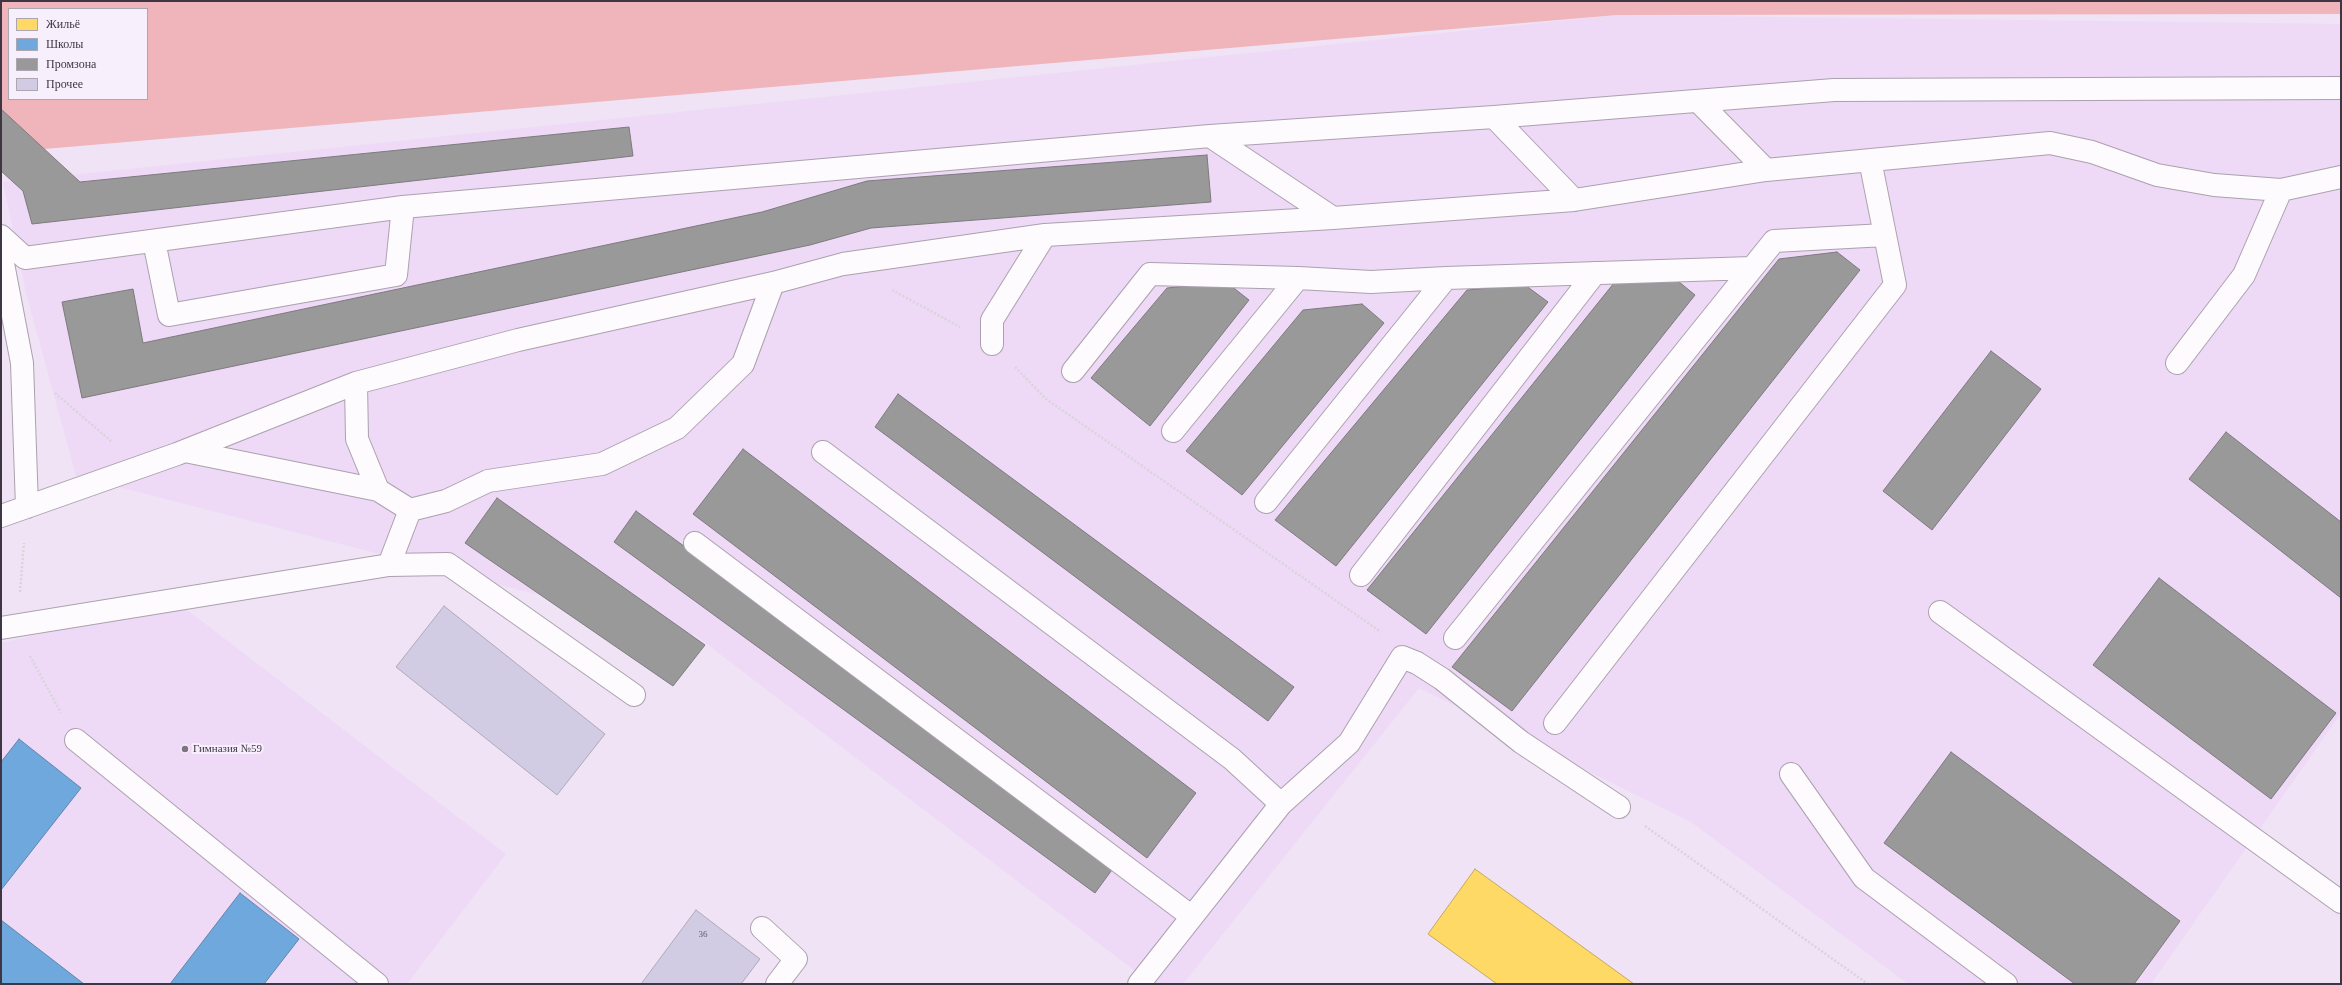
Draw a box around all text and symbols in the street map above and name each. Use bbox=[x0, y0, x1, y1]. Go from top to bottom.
legend bbox=[8, 8, 148, 100]
text: Жильё bbox=[46, 17, 80, 31]
text: Школы bbox=[46, 37, 83, 51]
text: Промзона bbox=[46, 57, 96, 71]
text: Прочее bbox=[46, 77, 83, 91]
place label: Гимназия №59 bbox=[193, 742, 262, 756]
marker: Гимназия №59 bbox=[180, 744, 190, 754]
house number: 36 bbox=[698, 930, 708, 940]

